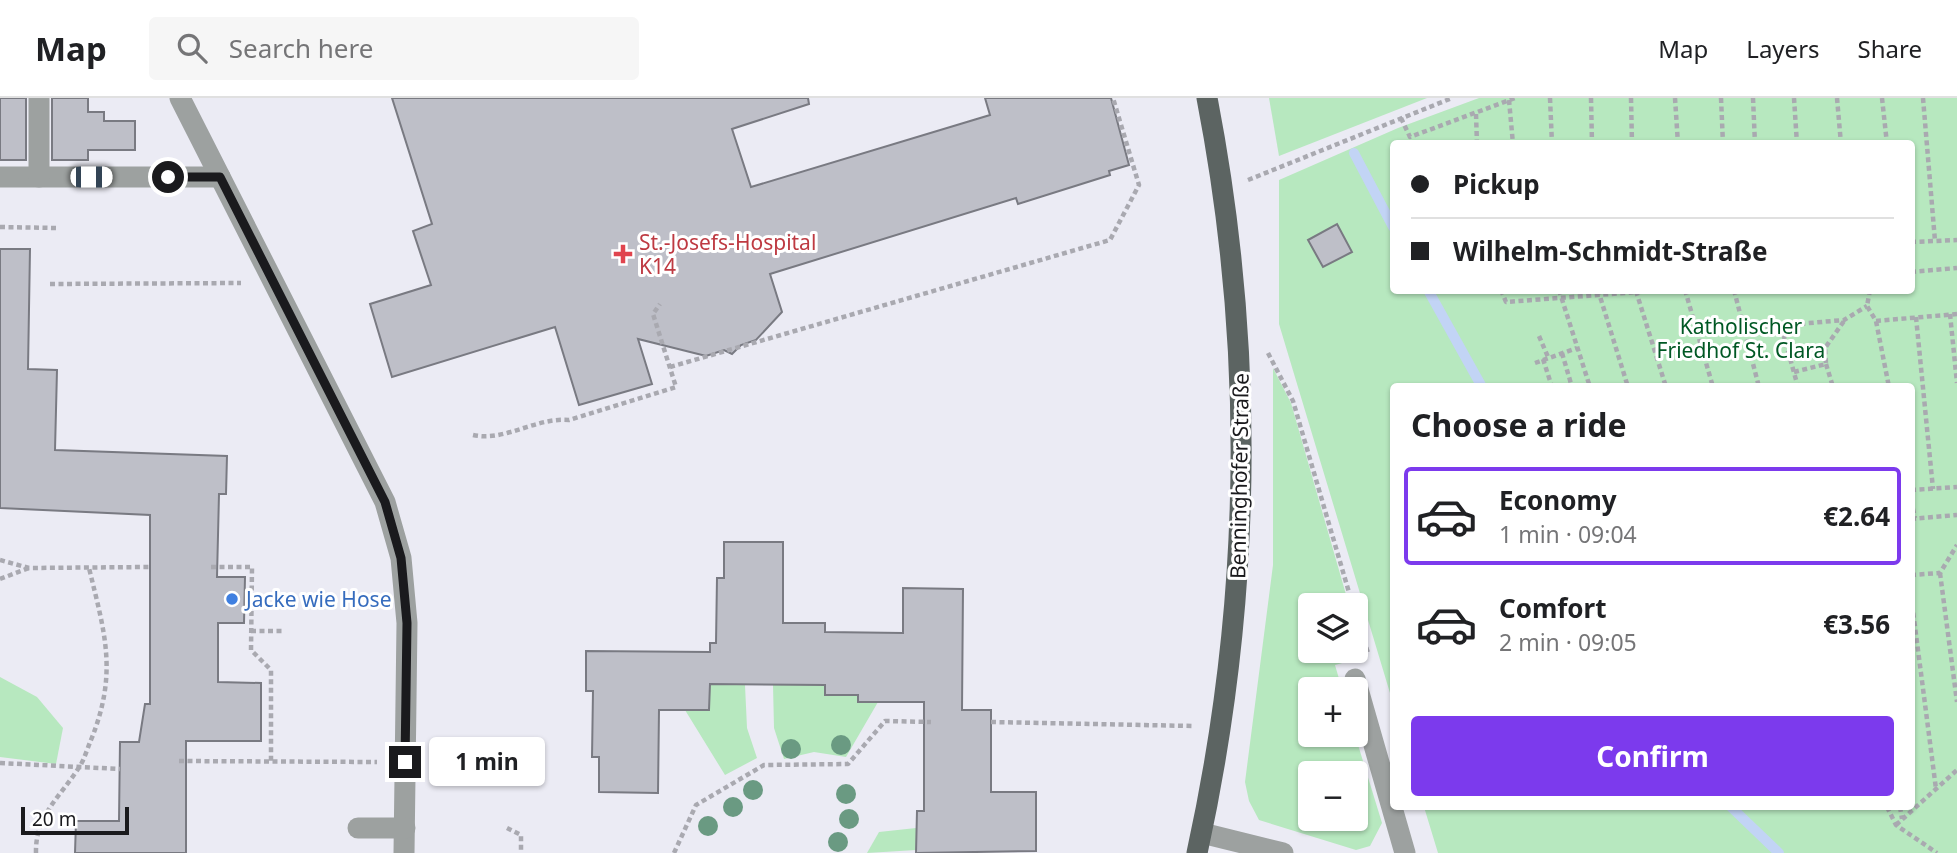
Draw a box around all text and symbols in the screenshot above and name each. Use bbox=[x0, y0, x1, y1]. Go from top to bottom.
search box bbox=[149, 17, 639, 80]
text: Map bbox=[35, 26, 107, 71]
icon: search bbox=[173, 29, 211, 67]
text: Search here bbox=[229, 30, 373, 66]
text: Map bbox=[1658, 32, 1708, 65]
text: Layers bbox=[1746, 32, 1820, 65]
text: Share bbox=[1858, 32, 1922, 65]
route start bbox=[152, 161, 184, 193]
text: Pickup bbox=[1453, 166, 1540, 202]
car bbox=[71, 167, 113, 188]
place label: St.-Josefs-Hospital K14 bbox=[639, 228, 816, 280]
text: Wilhelm-Schmidt-Straße bbox=[1453, 233, 1767, 269]
marker: St.-Josefs-Hospital K14 bbox=[613, 244, 633, 264]
park label: Katholischer Friedhof St. Clara bbox=[1657, 312, 1825, 364]
street label: Benninghofer Straße bbox=[1223, 373, 1255, 579]
text: Choose a ride bbox=[1411, 403, 1627, 446]
text: Economy bbox=[1499, 482, 1617, 518]
icon: car bbox=[1415, 485, 1478, 548]
text: €2.64 bbox=[1823, 498, 1890, 534]
text: 1 min · 09:04 bbox=[1499, 518, 1637, 550]
place label: Jacke wie Hose bbox=[244, 585, 392, 613]
text: Comfort bbox=[1499, 590, 1607, 626]
marker: Jacke wie Hose bbox=[224, 591, 240, 607]
map controls bbox=[1298, 593, 1368, 831]
button: layers bbox=[1298, 593, 1368, 663]
icon: car bbox=[1415, 593, 1478, 656]
text: €3.56 bbox=[1823, 606, 1890, 642]
text: 2 min · 09:05 bbox=[1499, 626, 1637, 658]
button: + bbox=[1298, 677, 1368, 747]
button: Confirm bbox=[1411, 716, 1894, 796]
callout: 1 min bbox=[430, 738, 545, 786]
text: 1 min bbox=[455, 745, 519, 777]
route end bbox=[389, 746, 421, 778]
button: − bbox=[1298, 761, 1368, 831]
scale bar bbox=[21, 804, 130, 836]
text: 20 m bbox=[32, 806, 76, 832]

